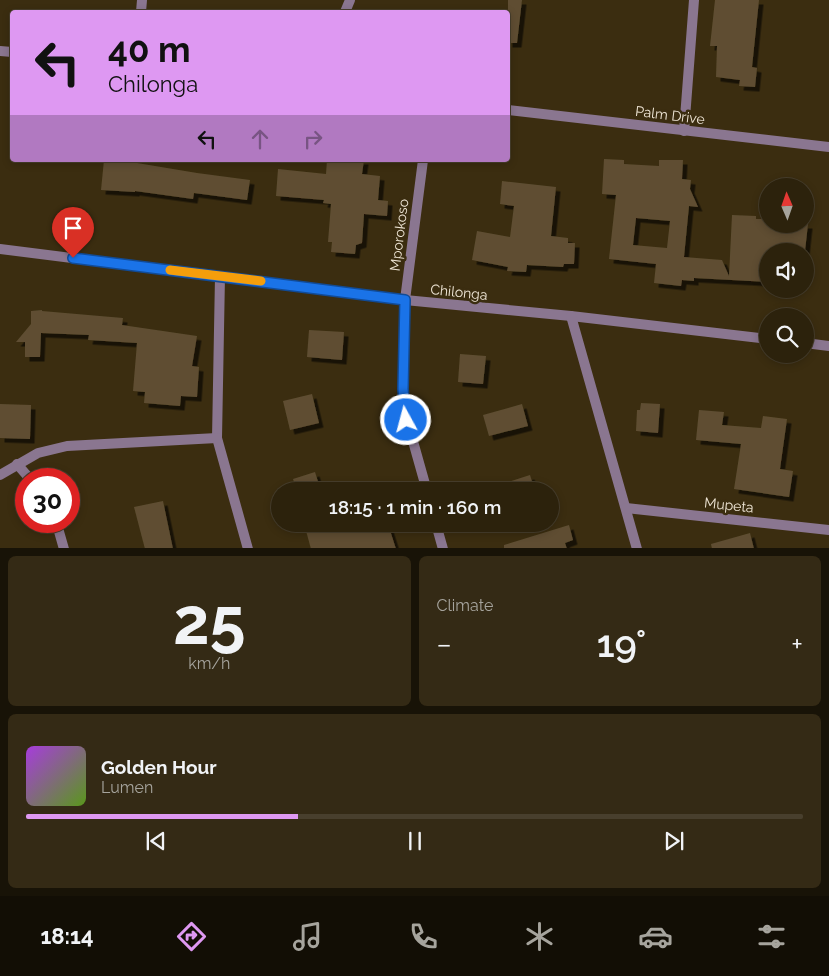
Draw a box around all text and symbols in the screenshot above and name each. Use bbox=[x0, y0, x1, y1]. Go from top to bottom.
text: 40 m bbox=[108, 29, 190, 70]
icon: left bbox=[25, 30, 90, 95]
text: Chilonga bbox=[108, 71, 198, 97]
street label: Palm Drive bbox=[634, 103, 706, 127]
icon: left bbox=[193, 125, 221, 153]
icon: ahead bbox=[246, 125, 274, 153]
icon: right bbox=[299, 125, 327, 153]
north arrow bbox=[759, 178, 814, 232]
map controls bbox=[759, 178, 814, 363]
street label: Mporokoso bbox=[387, 198, 411, 272]
pin bbox=[52, 207, 94, 258]
icon: arrive bbox=[59, 214, 87, 242]
button: sound bbox=[759, 243, 814, 298]
street label: Chilonga bbox=[430, 281, 488, 303]
button: search bbox=[759, 308, 814, 363]
position arrow bbox=[379, 393, 431, 445]
speed limit sign: 30 bbox=[15, 468, 80, 533]
street label: Mupeta bbox=[703, 494, 755, 516]
text: 18:15 · 1 min · 160 m bbox=[329, 496, 501, 518]
text: 25 bbox=[173, 583, 246, 659]
text: Climate bbox=[437, 596, 493, 615]
text: 19° bbox=[597, 621, 646, 666]
text: − bbox=[437, 628, 452, 661]
text: + bbox=[791, 628, 803, 661]
text: km/h bbox=[188, 654, 230, 673]
text: Golden Hour bbox=[101, 756, 217, 778]
text: Lumen bbox=[101, 778, 153, 797]
icon: previous bbox=[142, 827, 170, 855]
icon: pause bbox=[401, 827, 429, 855]
icon: next bbox=[660, 827, 688, 855]
icon: directions bbox=[174, 919, 209, 954]
icon: music bbox=[290, 919, 325, 954]
icon: phone bbox=[406, 919, 441, 954]
icon: climate bbox=[522, 919, 557, 954]
icon: car bbox=[638, 919, 673, 954]
icon: filters bbox=[754, 919, 789, 954]
text: 18:14 bbox=[40, 923, 93, 949]

